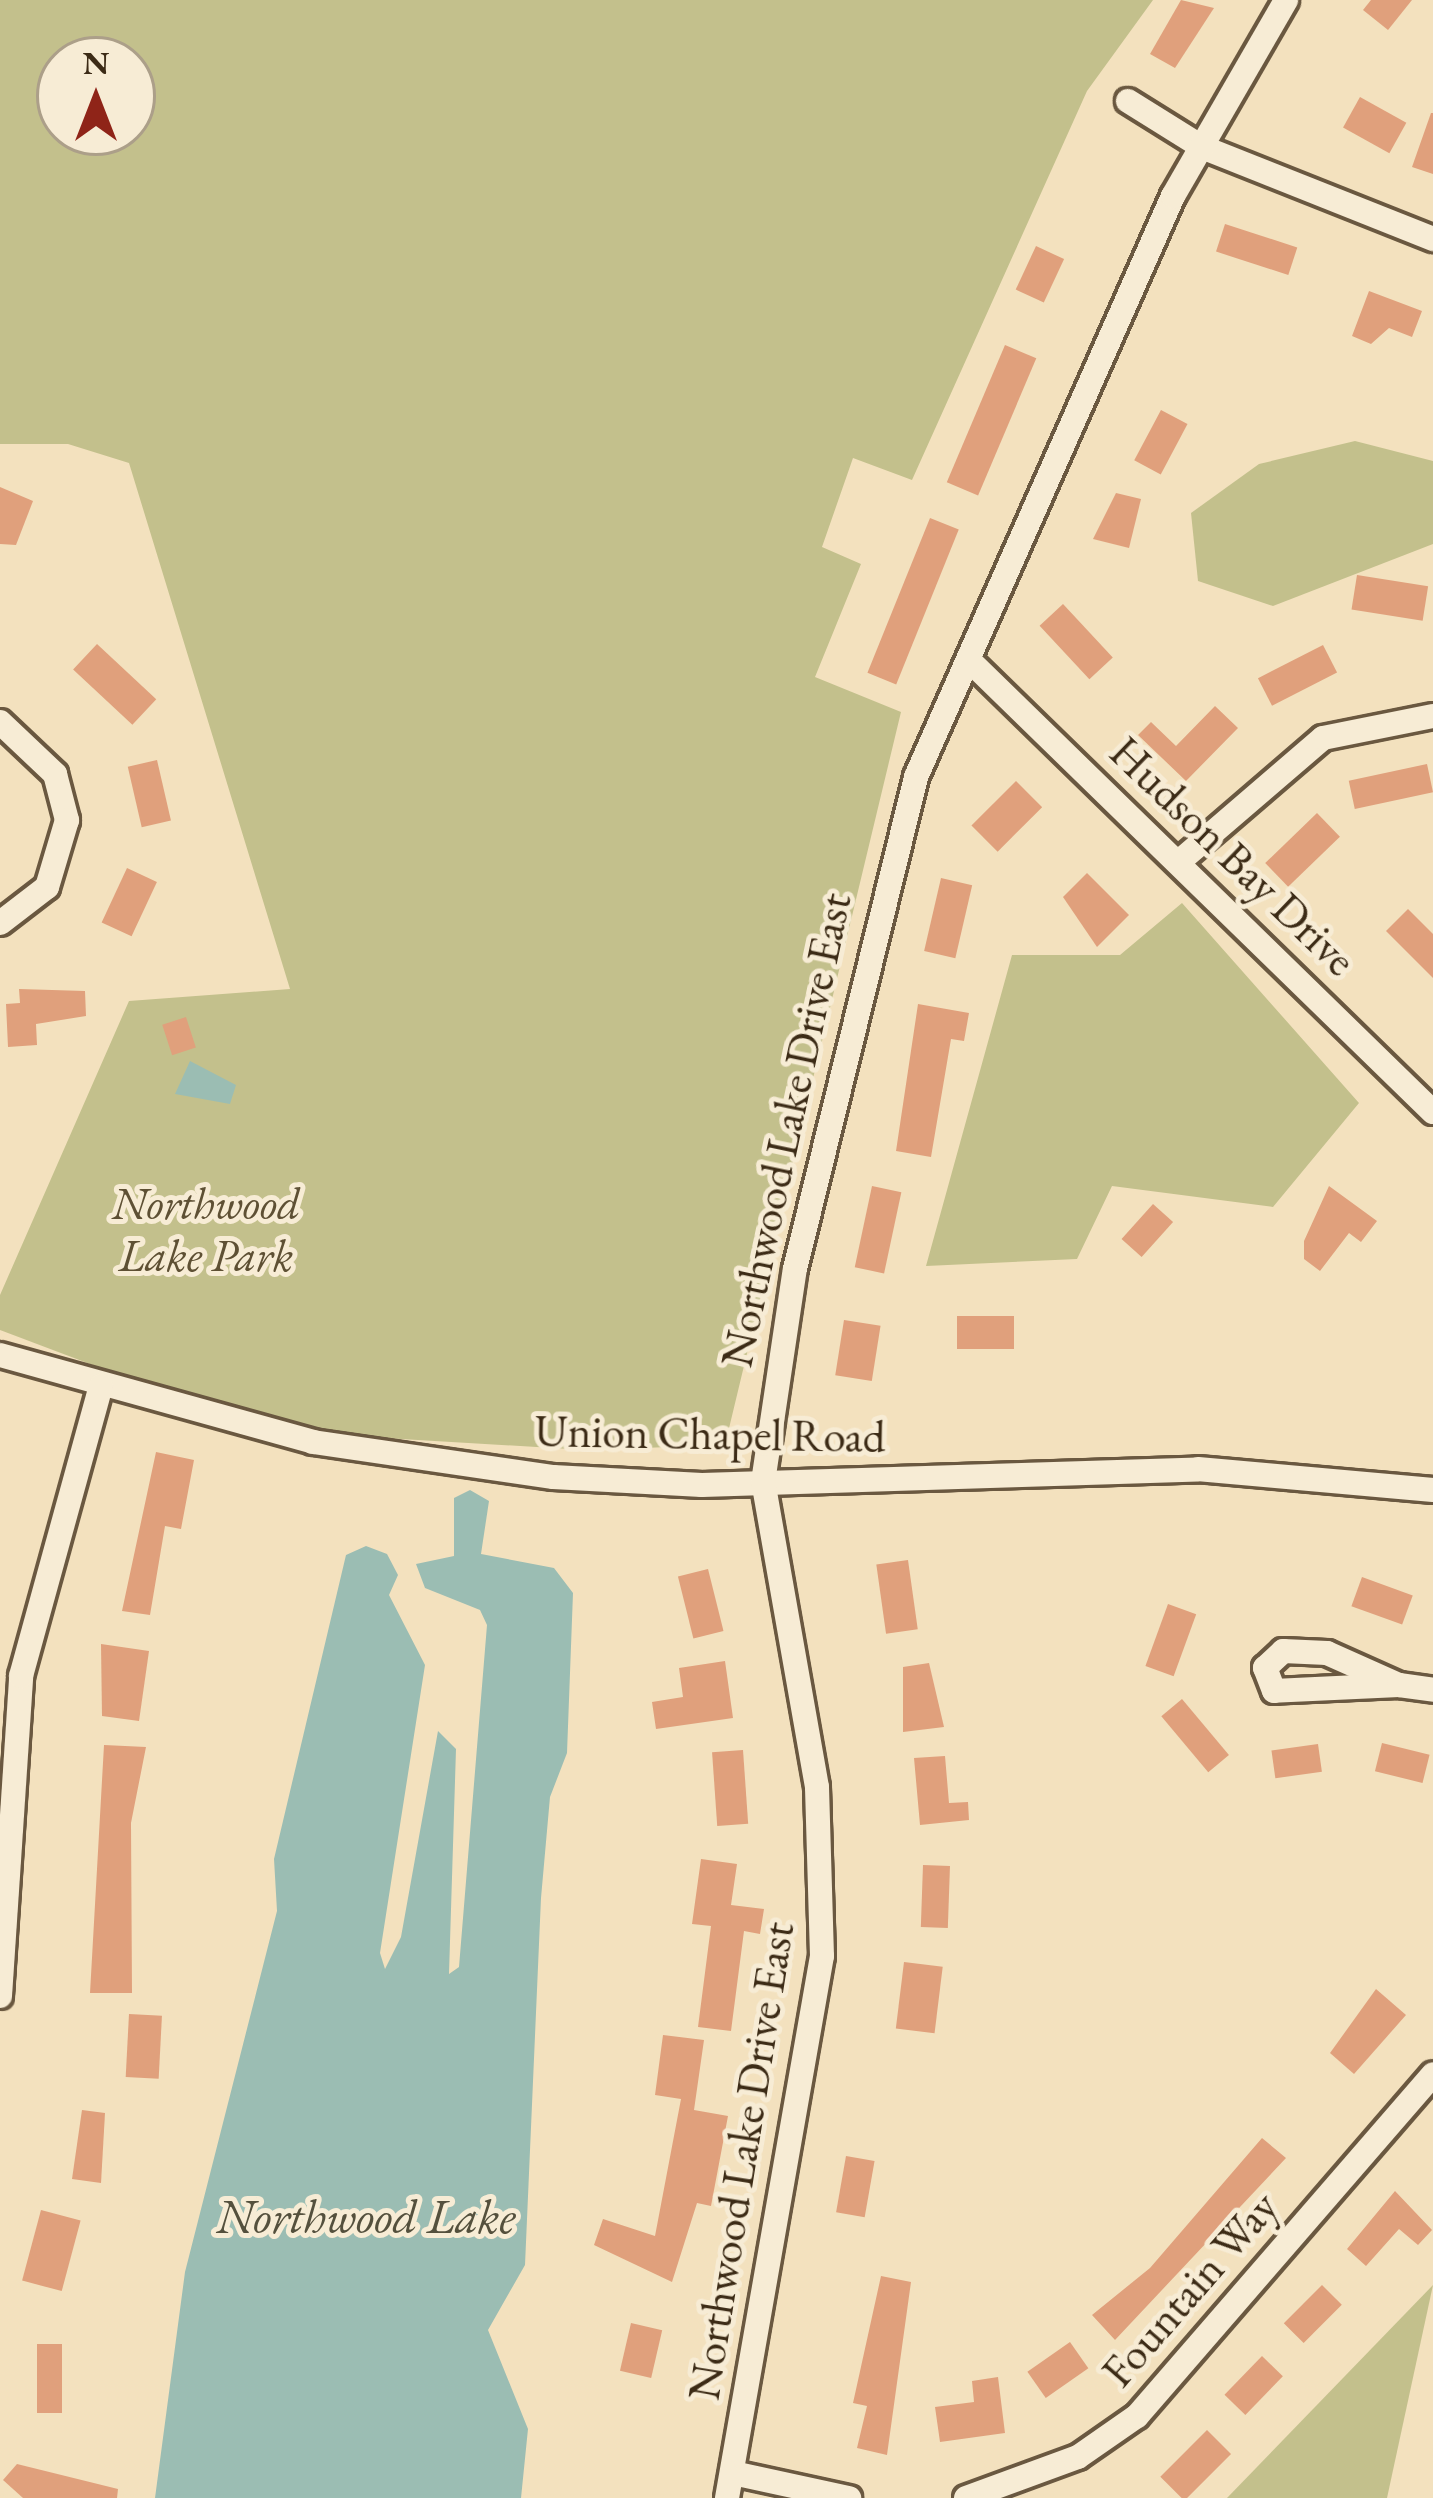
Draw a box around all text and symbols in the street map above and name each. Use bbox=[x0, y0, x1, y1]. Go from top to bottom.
north arrow bbox=[36, 36, 156, 156]
text: N bbox=[83, 41, 109, 84]
street label: Hudson Bay Drive bbox=[1099, 725, 1367, 987]
street label: Northwood Lake Drive East bbox=[709, 888, 863, 1372]
park label: Northwood Lake Park bbox=[112, 1177, 300, 1283]
street label: Union Chapel Road bbox=[534, 1404, 886, 1464]
street label: Northwood Lake Drive East bbox=[677, 1918, 805, 2404]
street label: Fountain Way bbox=[1090, 2180, 1290, 2398]
water label: Northwood Lake bbox=[216, 2188, 516, 2246]

